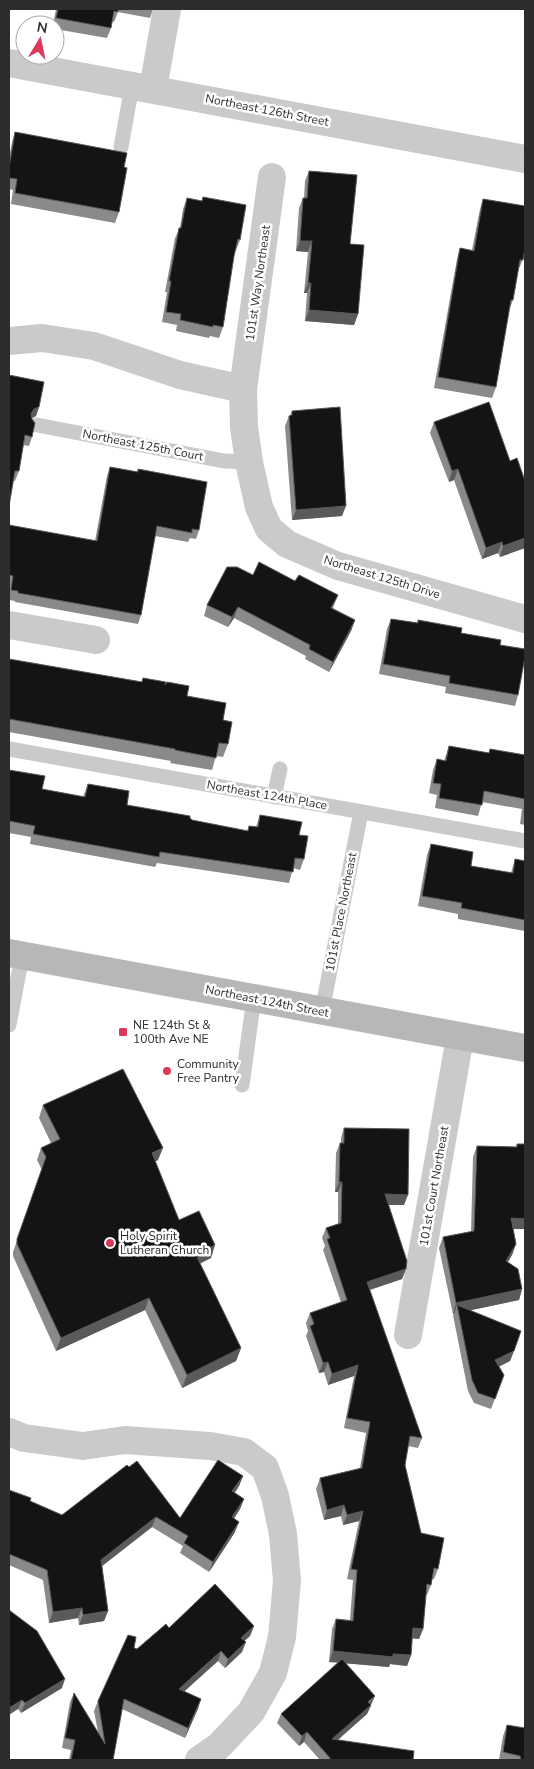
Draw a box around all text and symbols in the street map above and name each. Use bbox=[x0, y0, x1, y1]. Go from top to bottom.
north arrow bbox=[15, 15, 65, 65]
text: N bbox=[35, 17, 49, 38]
street label: Northeast 126th Street bbox=[204, 90, 331, 130]
street label: 101st Way Northeast bbox=[242, 223, 274, 342]
street label: Northeast 125th Court bbox=[81, 425, 205, 465]
street label: Northeast 125th Drive bbox=[322, 552, 442, 602]
street label: Northeast 124th Place bbox=[206, 777, 328, 813]
street label: 101st Place Northeast bbox=[322, 850, 361, 973]
street label: Northeast 124th Street bbox=[204, 981, 331, 1021]
place label: NE 124th St & 100th Ave NE bbox=[133, 1017, 211, 1047]
marker: NE 124th St & 100th Ave NE bbox=[117, 1026, 129, 1038]
place label: Community Free Pantry bbox=[177, 1056, 240, 1086]
marker: Community Free Pantry bbox=[161, 1065, 173, 1077]
street label: 101st Court Northeast bbox=[416, 1124, 453, 1247]
place label: Holy Spirit Lutheran Church bbox=[120, 1228, 209, 1258]
marker: Holy Spirit Lutheran Church bbox=[104, 1237, 116, 1249]

